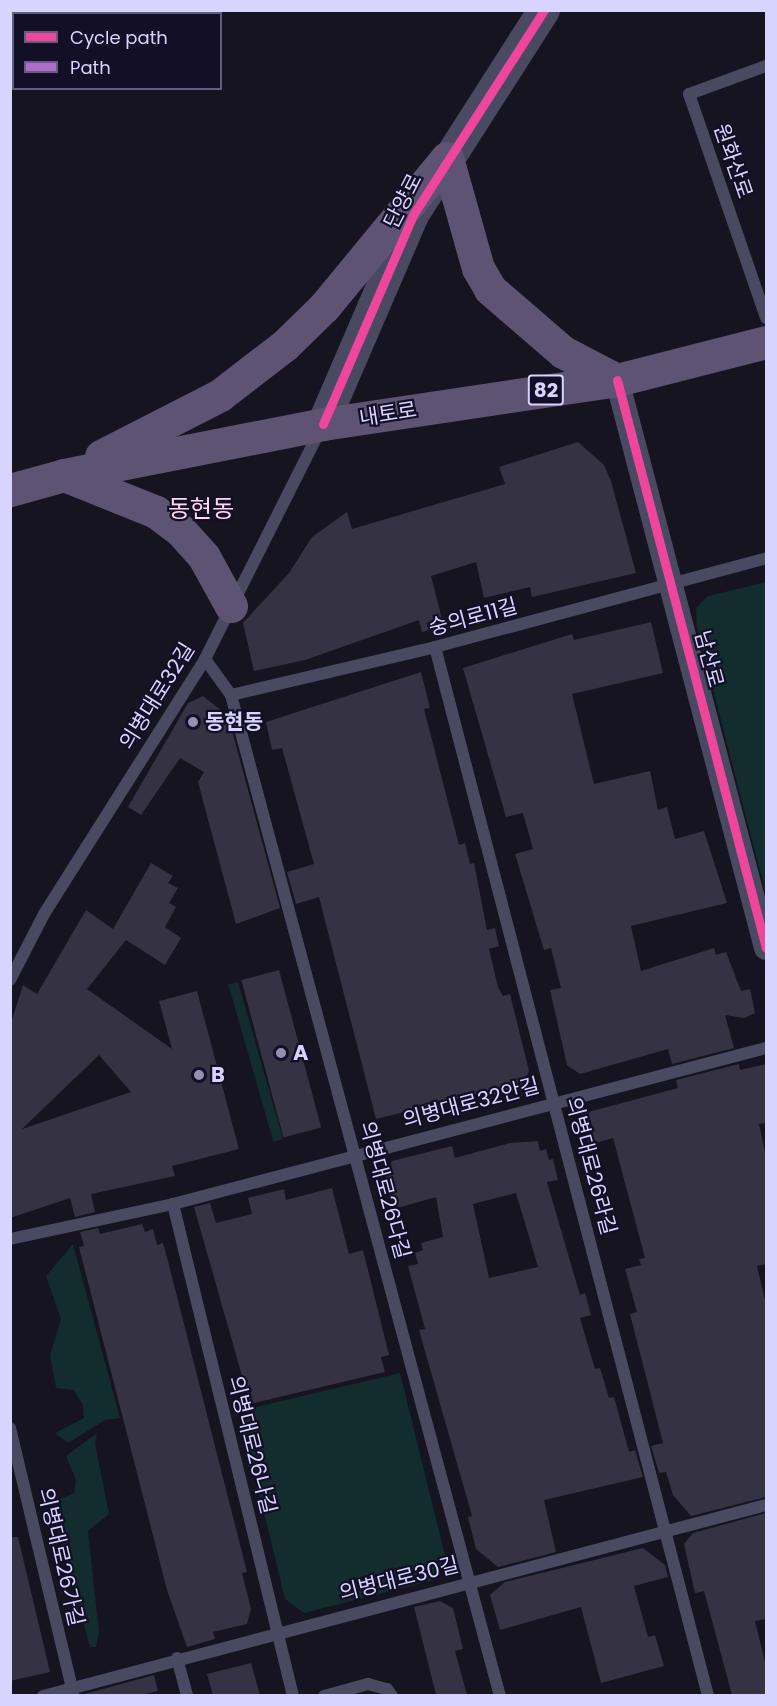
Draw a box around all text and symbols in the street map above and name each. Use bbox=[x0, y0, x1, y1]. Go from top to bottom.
legend bbox=[12, 12, 222, 90]
text: Cycle path bbox=[70, 25, 168, 50]
text: Path bbox=[70, 55, 111, 80]
street label: 원화산로 bbox=[709, 120, 757, 202]
street label: 단양로 bbox=[379, 169, 427, 233]
road number: 82 bbox=[526, 373, 566, 407]
street label: 내토로 bbox=[357, 397, 419, 431]
district label: 동현동 bbox=[168, 495, 234, 523]
street label: 숭의로11길 bbox=[426, 593, 520, 641]
street label: 남산로 bbox=[689, 628, 729, 690]
street label: 의병대로32길 bbox=[114, 638, 200, 754]
place label: 동현동 bbox=[205, 709, 263, 735]
marker: 동현동 bbox=[186, 715, 200, 729]
place label: A bbox=[293, 1040, 308, 1066]
marker: A bbox=[274, 1046, 288, 1060]
place label: B bbox=[211, 1062, 225, 1088]
marker: B bbox=[192, 1068, 206, 1082]
street label: 의병대로32안길 bbox=[400, 1073, 542, 1133]
street label: 의병대로26라길 bbox=[561, 1094, 621, 1238]
street label: 의병대로26다길 bbox=[355, 1118, 415, 1262]
street label: 의병대로26나길 bbox=[223, 1373, 281, 1517]
street label: 의병대로26가길 bbox=[33, 1485, 89, 1629]
street label: 의병대로30길 bbox=[337, 1552, 461, 1606]

